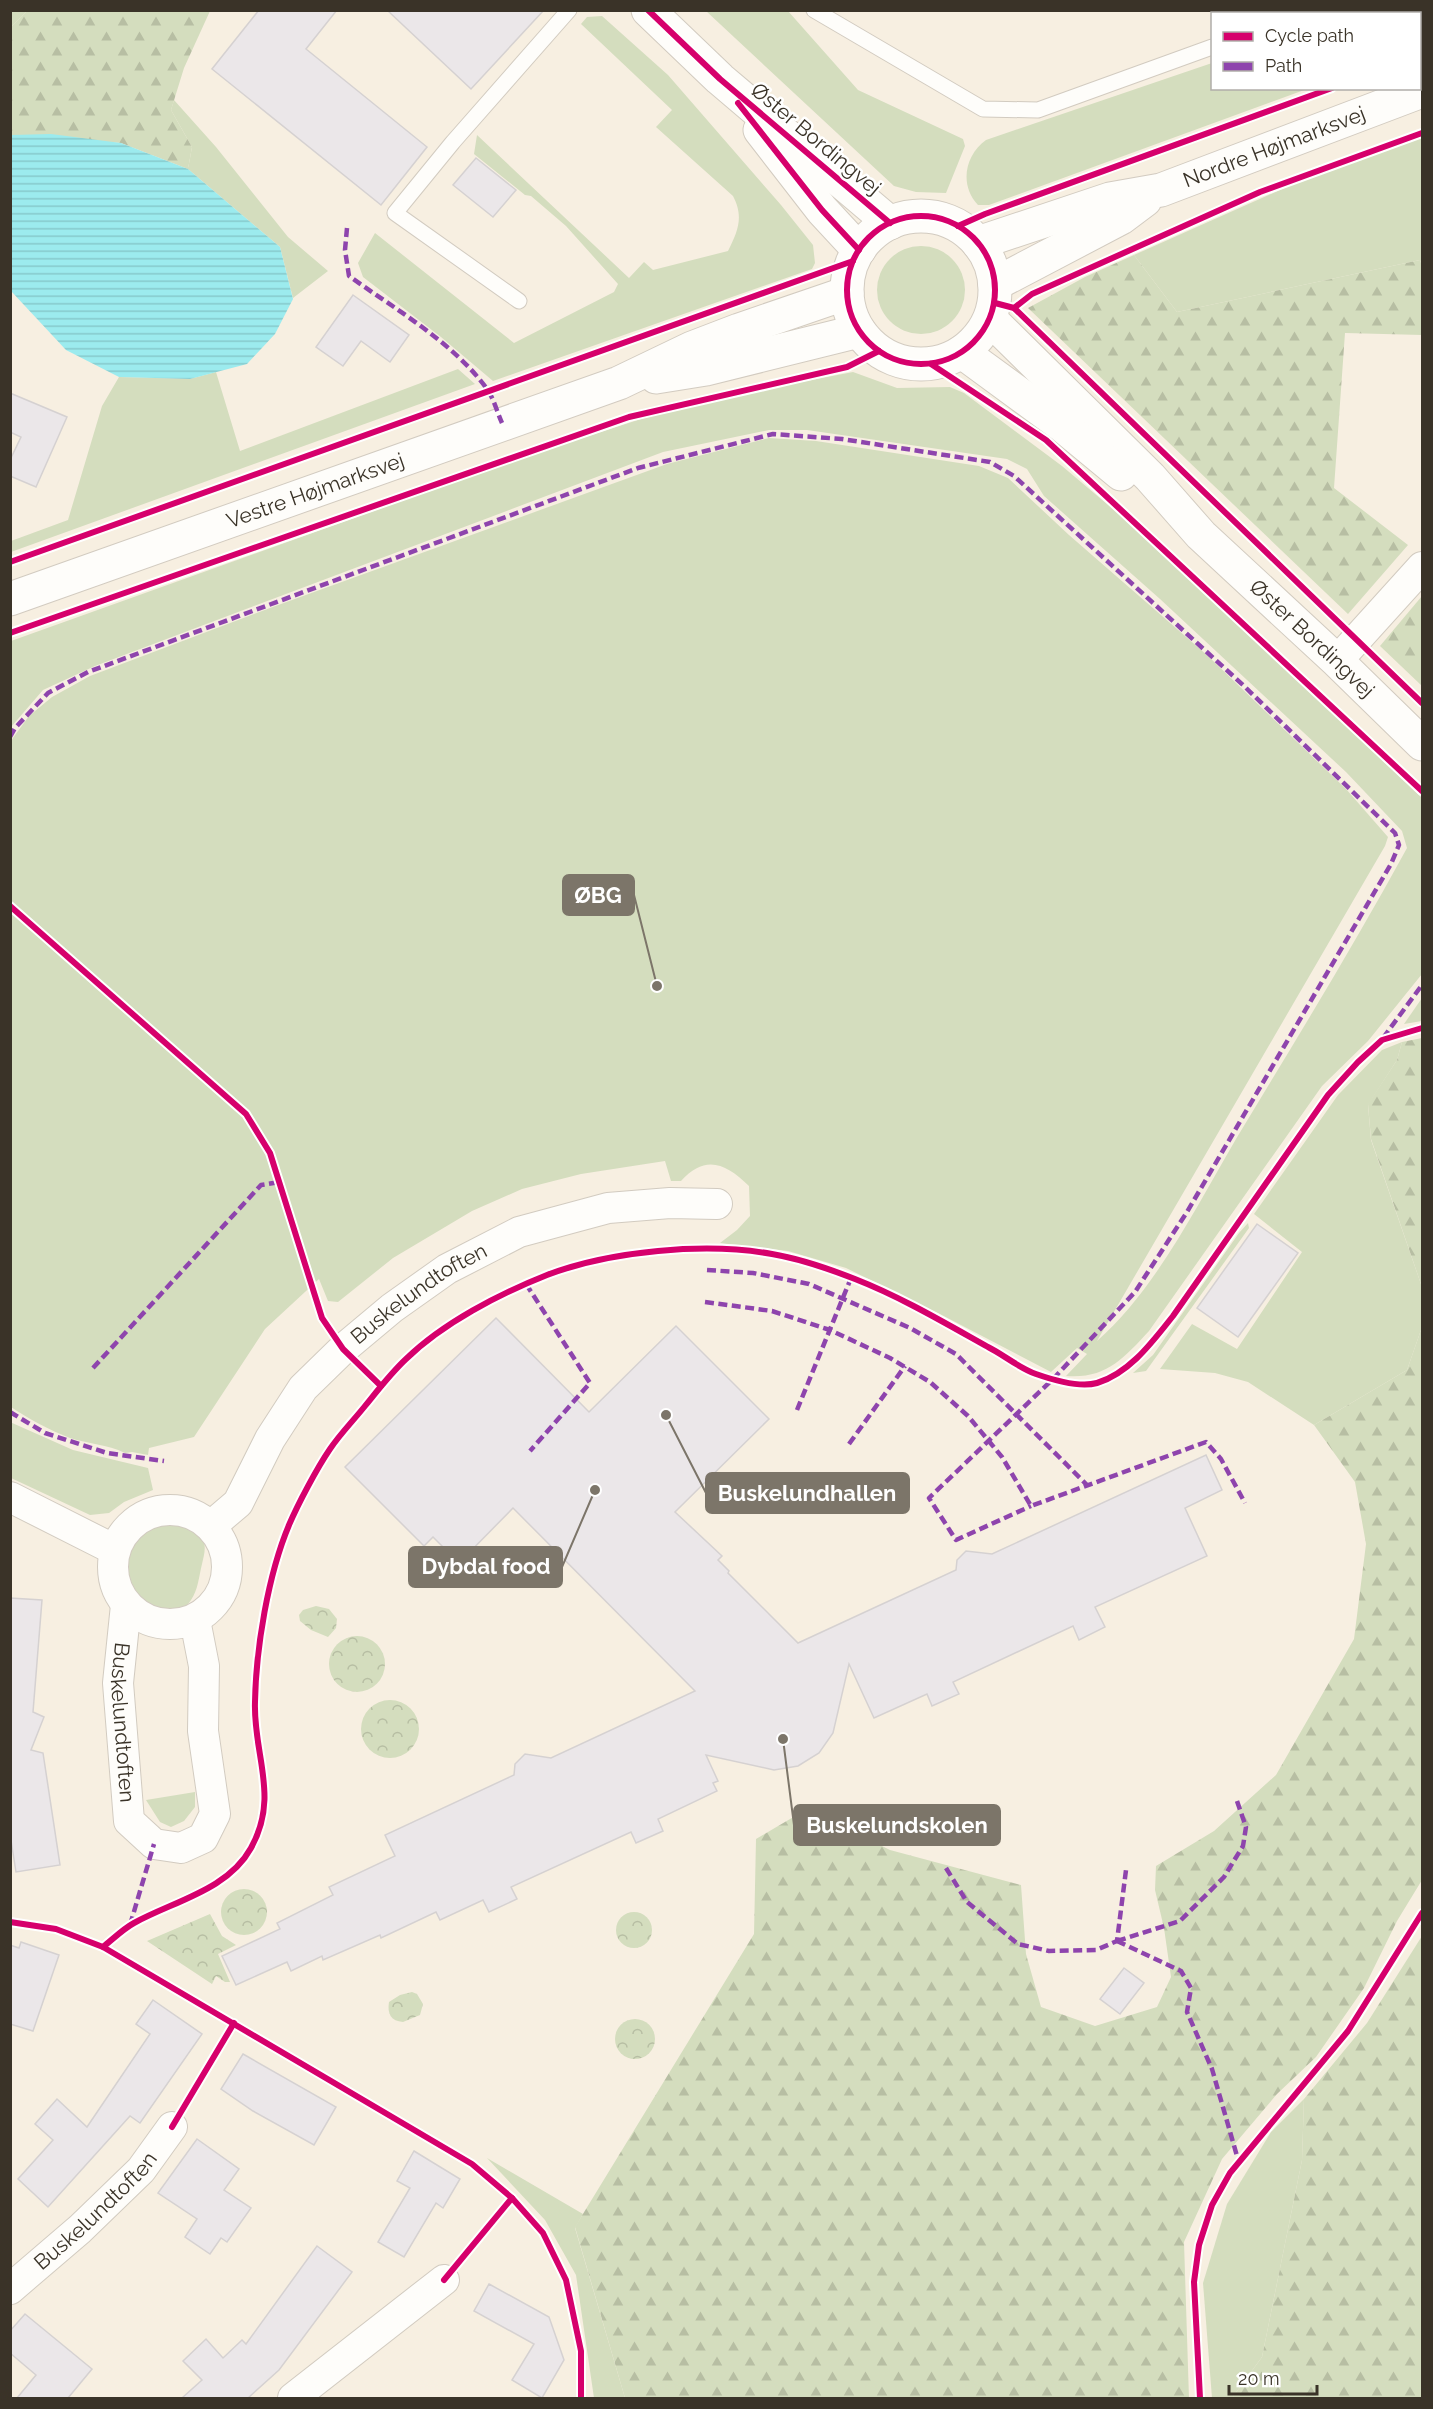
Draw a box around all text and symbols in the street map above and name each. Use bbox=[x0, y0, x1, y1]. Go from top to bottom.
legend bbox=[1211, 12, 1421, 90]
text: Cycle path bbox=[1265, 25, 1354, 46]
text: Path bbox=[1265, 55, 1302, 76]
street label: Øster Bordingvej bbox=[746, 77, 886, 200]
street label: Nordre Højmarksvej bbox=[1179, 101, 1369, 193]
street label: Vestre Højmarksvej bbox=[223, 447, 407, 533]
street label: Øster Bordingvej bbox=[1245, 574, 1380, 703]
callout: ØBG bbox=[563, 875, 634, 915]
text: ØBG bbox=[574, 882, 622, 908]
street label: Buskelundtoften bbox=[345, 1238, 491, 1349]
callout: Buskelundhallen bbox=[706, 1473, 909, 1513]
text: Buskelundhallen bbox=[718, 1480, 896, 1506]
callout: Dybdal food bbox=[409, 1547, 562, 1587]
text: Dybdal food bbox=[421, 1553, 551, 1579]
street label: Buskelundtoften bbox=[106, 1641, 140, 1803]
callout: Buskelundskolen bbox=[794, 1805, 1000, 1845]
text: Buskelundskolen bbox=[806, 1812, 988, 1838]
street label: Buskelundtoften bbox=[29, 2147, 162, 2275]
scale bar bbox=[1229, 2358, 1318, 2396]
text: 20 m bbox=[1238, 2368, 1280, 2389]

